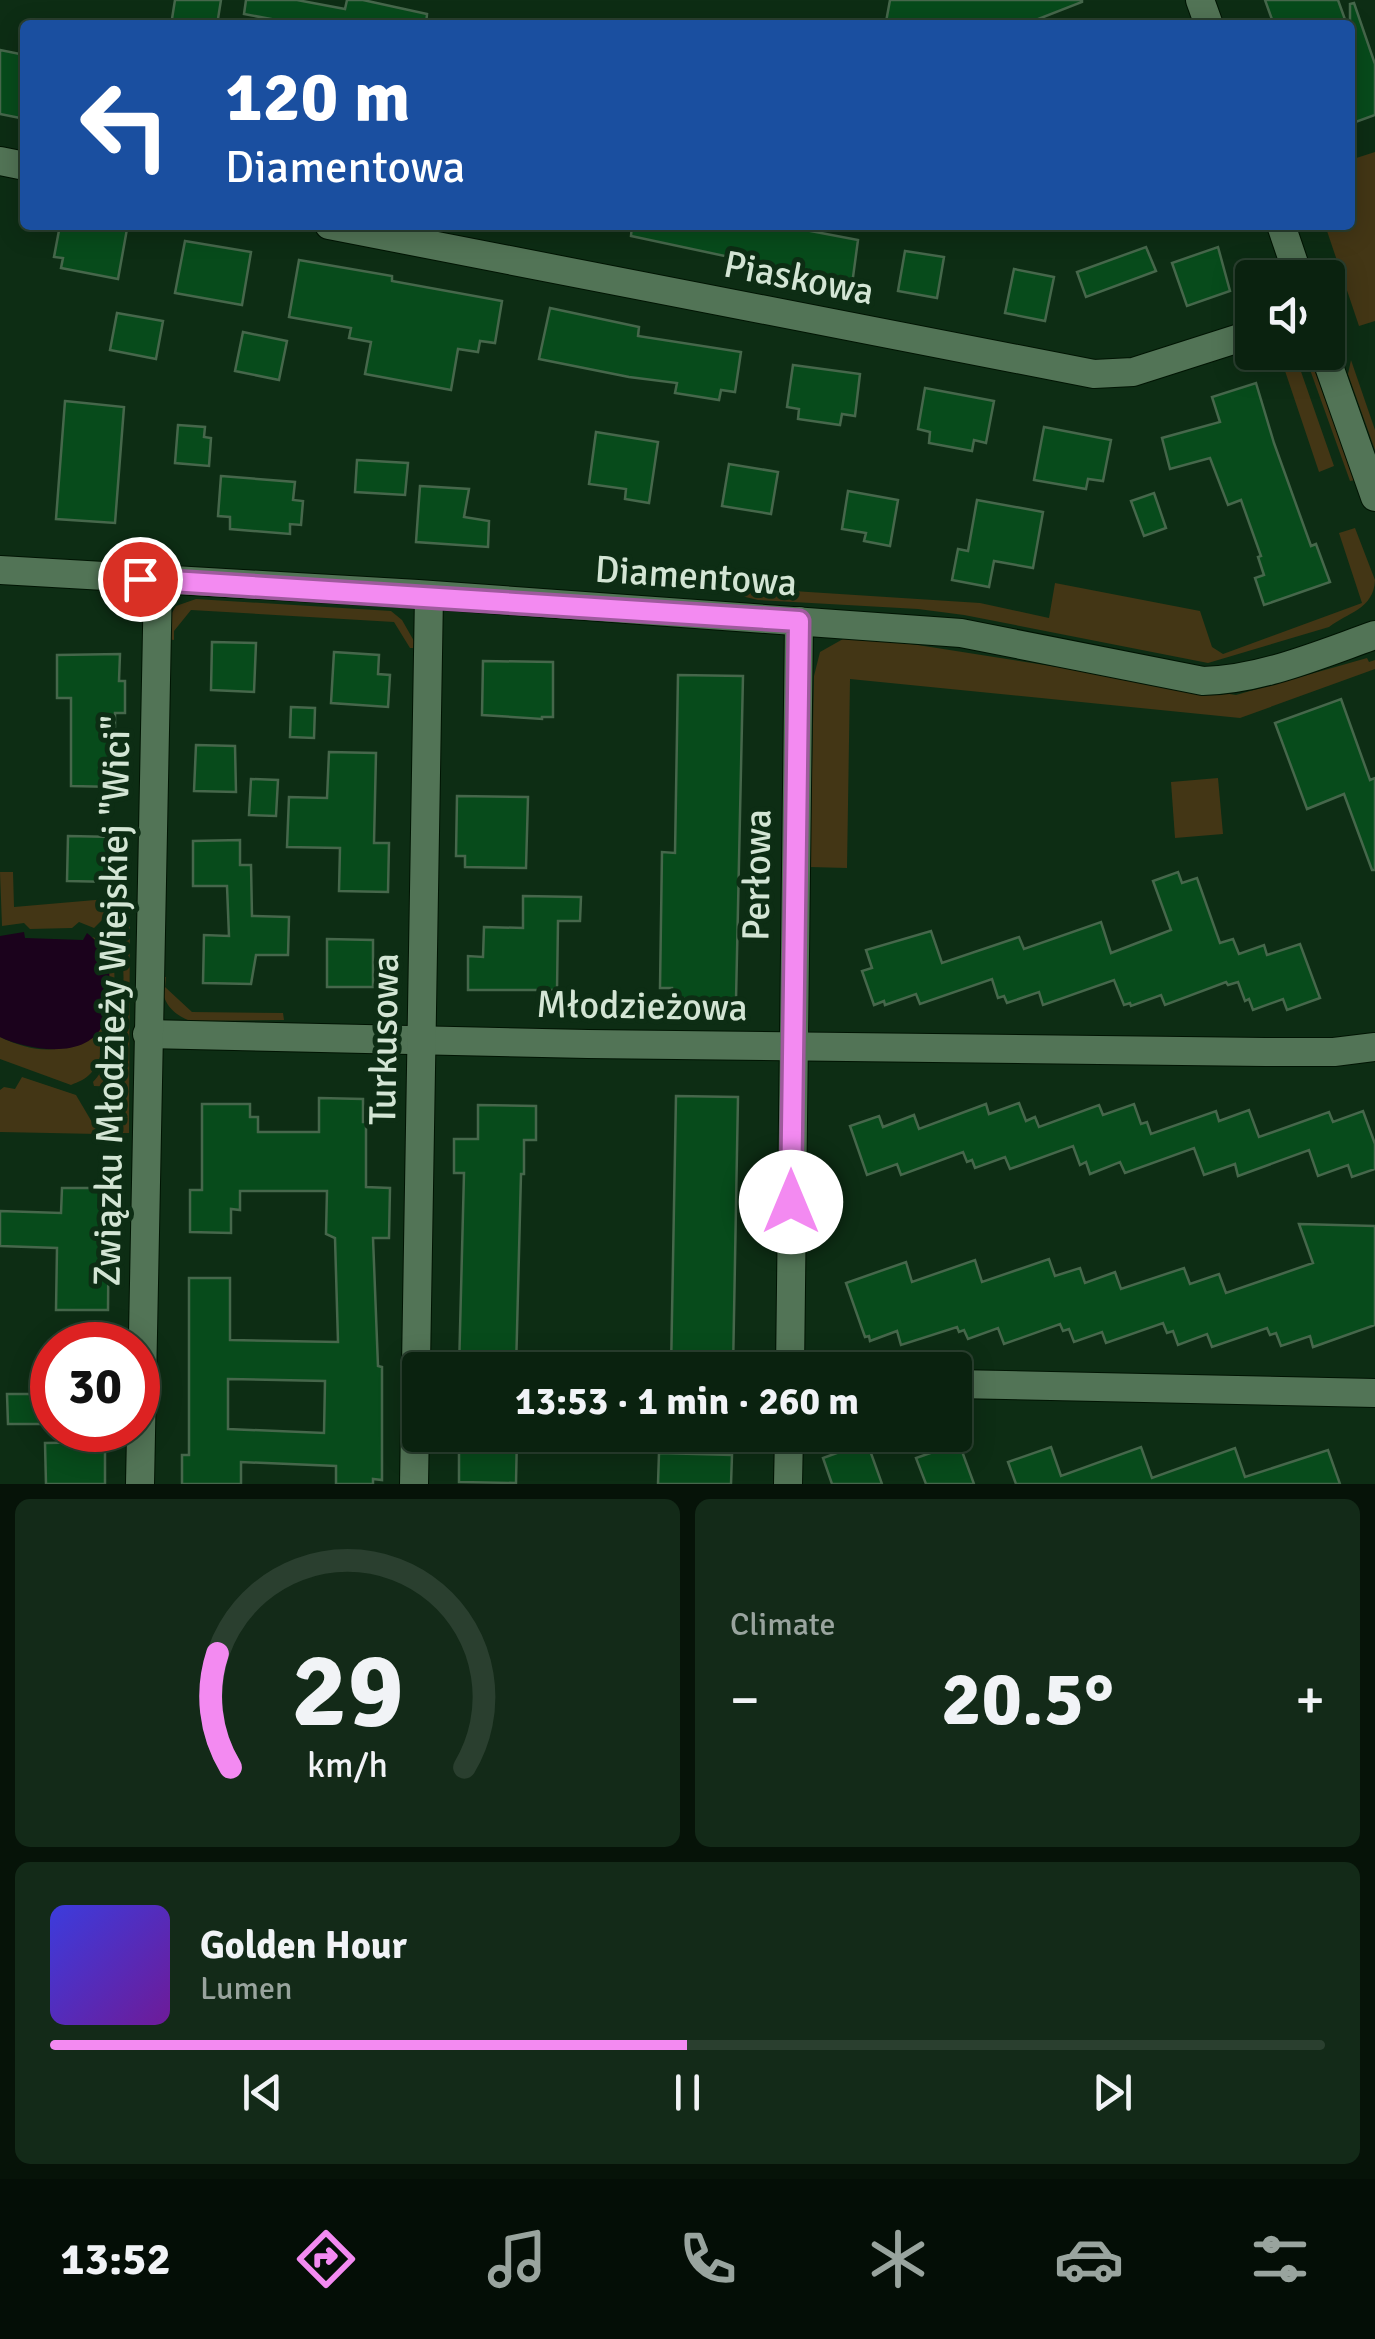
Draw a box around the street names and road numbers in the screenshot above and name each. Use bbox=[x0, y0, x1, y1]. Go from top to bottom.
street label: Piaskowa bbox=[720, 240, 878, 316]
street label: Diamentowa bbox=[593, 545, 799, 607]
street label: Związku Młodzieży Wiejskiej "Wici" bbox=[84, 715, 140, 1287]
street label: Perłowa bbox=[732, 809, 782, 941]
street label: Turkusowa bbox=[359, 953, 409, 1125]
street label: Młodzieżowa bbox=[536, 981, 748, 1031]

